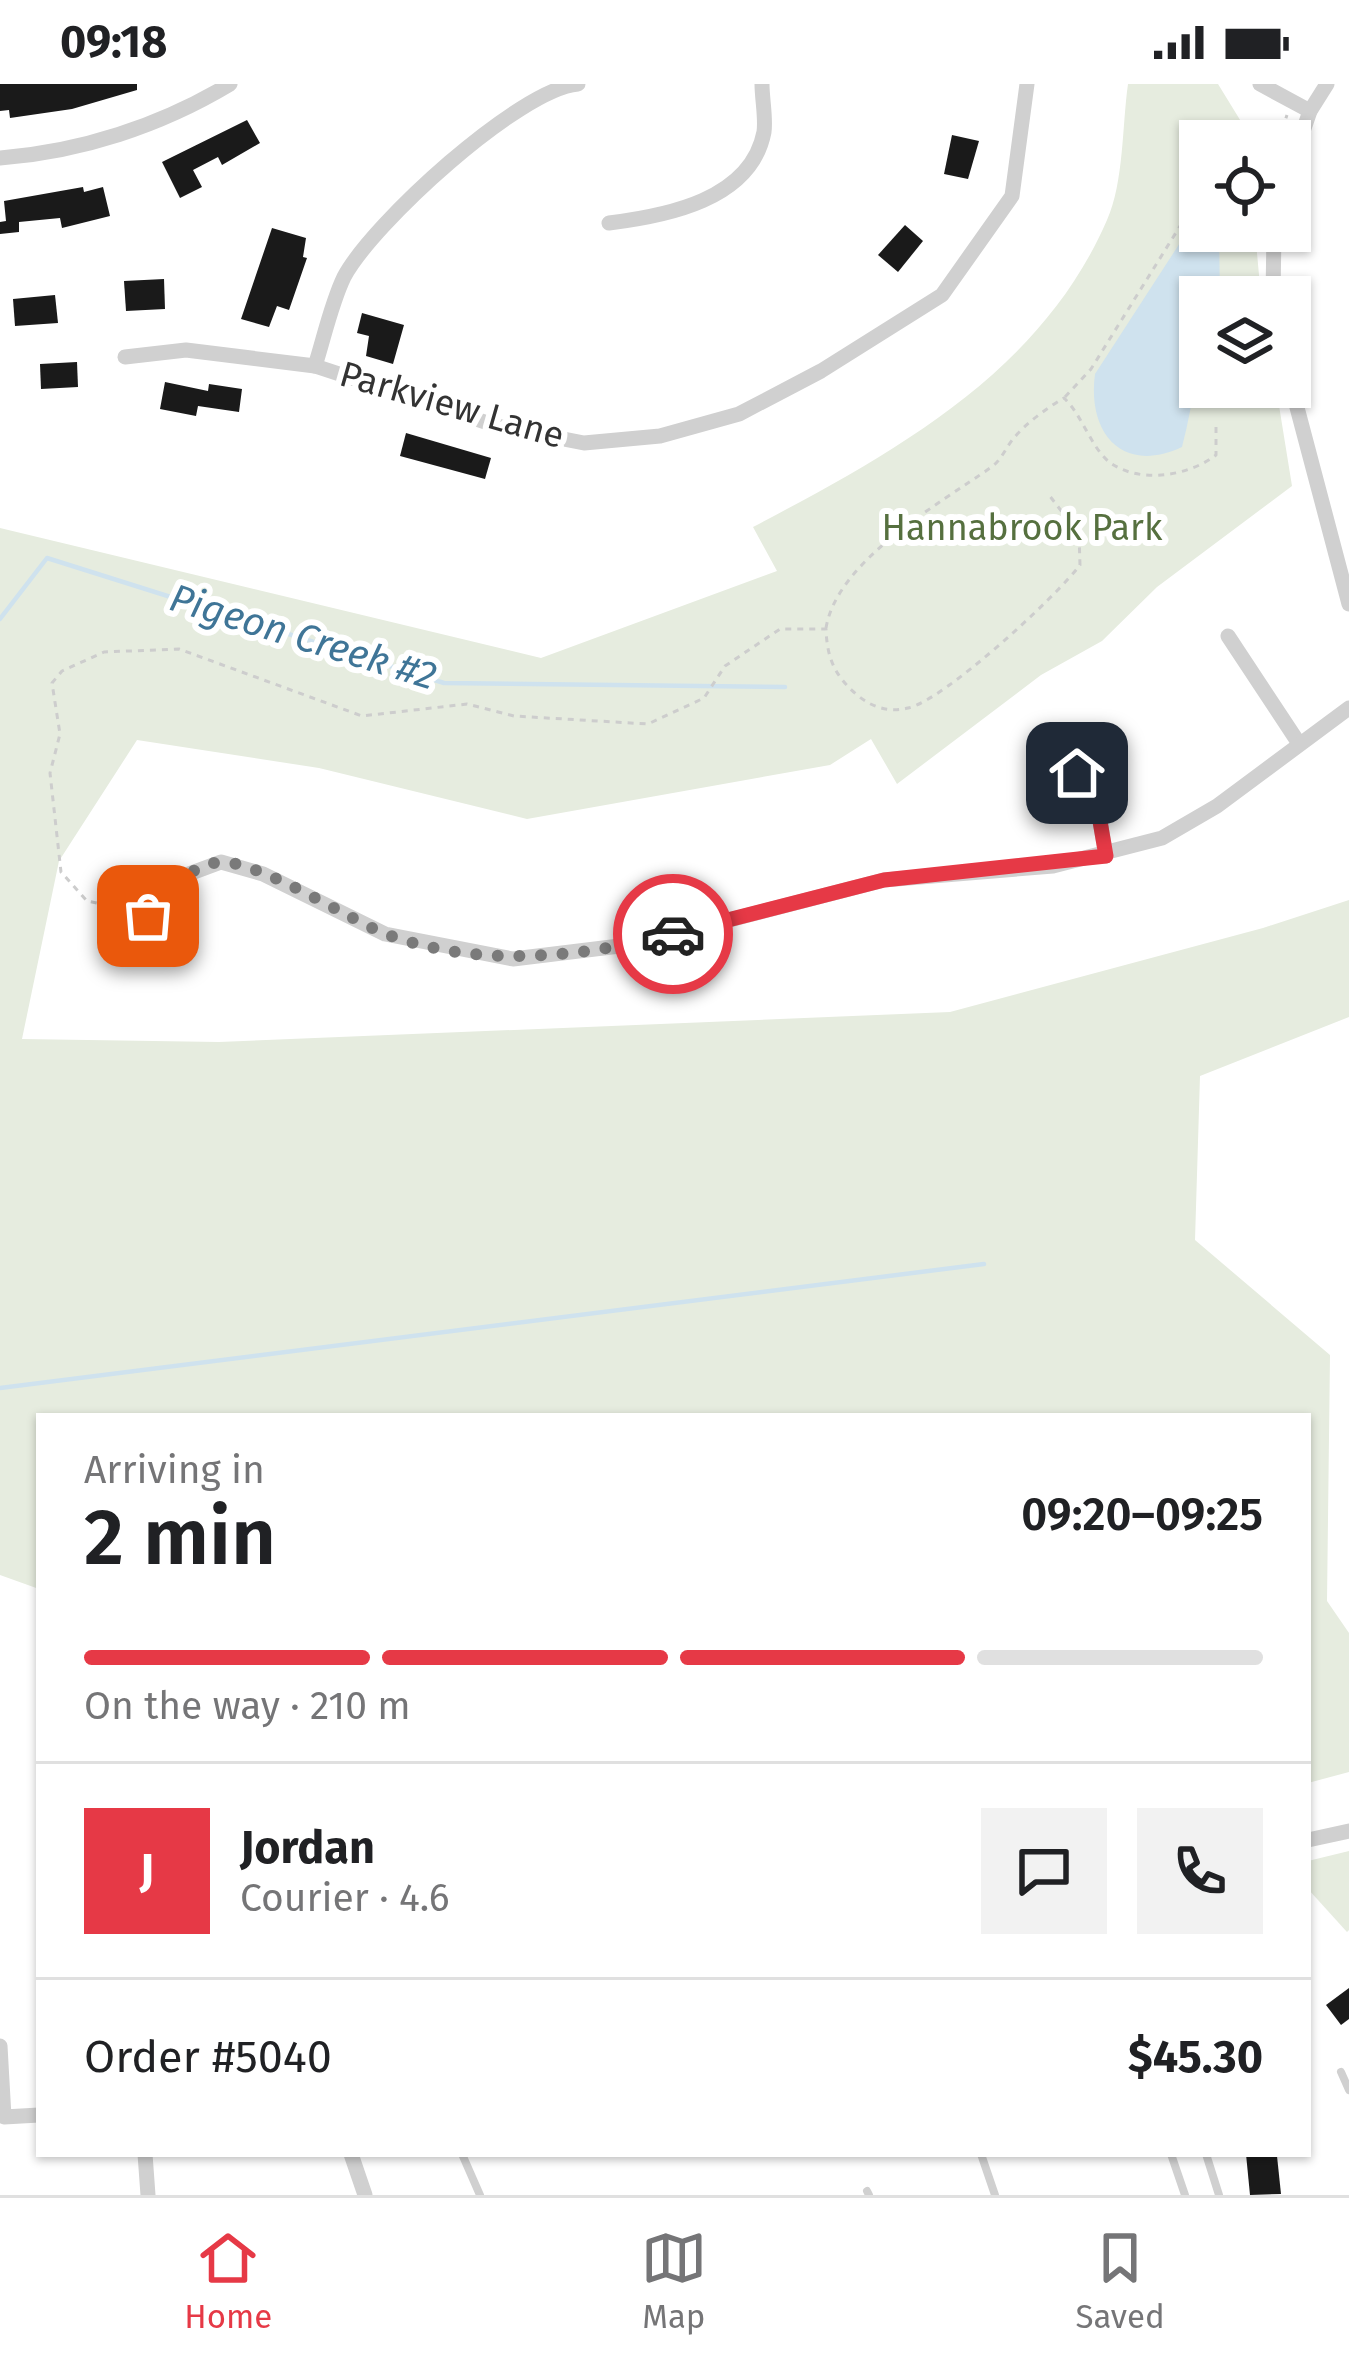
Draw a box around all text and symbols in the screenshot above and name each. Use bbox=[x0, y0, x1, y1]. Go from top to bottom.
text: 09:18 bbox=[60, 15, 167, 69]
map controls bbox=[1179, 120, 1311, 408]
button: locate bbox=[1179, 120, 1311, 252]
button: layers bbox=[1179, 276, 1311, 408]
street label: Parkview Lane bbox=[335, 352, 569, 458]
park label: Hannabrook Park bbox=[882, 506, 1163, 550]
water label: Pigeon Creek #2 bbox=[164, 575, 442, 699]
pin bbox=[1026, 722, 1128, 824]
icon: home bbox=[1044, 740, 1110, 806]
pin bbox=[97, 865, 199, 967]
courier bbox=[613, 874, 733, 994]
icon: bag bbox=[115, 883, 181, 949]
icon: car bbox=[640, 901, 706, 967]
text: Arriving in bbox=[84, 1447, 265, 1493]
text: 09:20–09:25 bbox=[1021, 1488, 1263, 1542]
text: 2 min bbox=[84, 1491, 276, 1585]
text: On the way · 210 m bbox=[84, 1683, 411, 1729]
button: chat bbox=[981, 1808, 1107, 1934]
button: phone bbox=[1137, 1808, 1263, 1934]
text: Jordan bbox=[240, 1821, 375, 1875]
text: J bbox=[140, 1844, 154, 1898]
text: Courier · 4.6 bbox=[240, 1875, 449, 1921]
text: Order #5040 bbox=[84, 2030, 332, 2084]
text: $45.30 bbox=[1128, 2030, 1263, 2084]
tab: Home bbox=[184, 2225, 272, 2337]
tab: Map bbox=[641, 2225, 707, 2337]
tab: Saved bbox=[1075, 2225, 1165, 2337]

